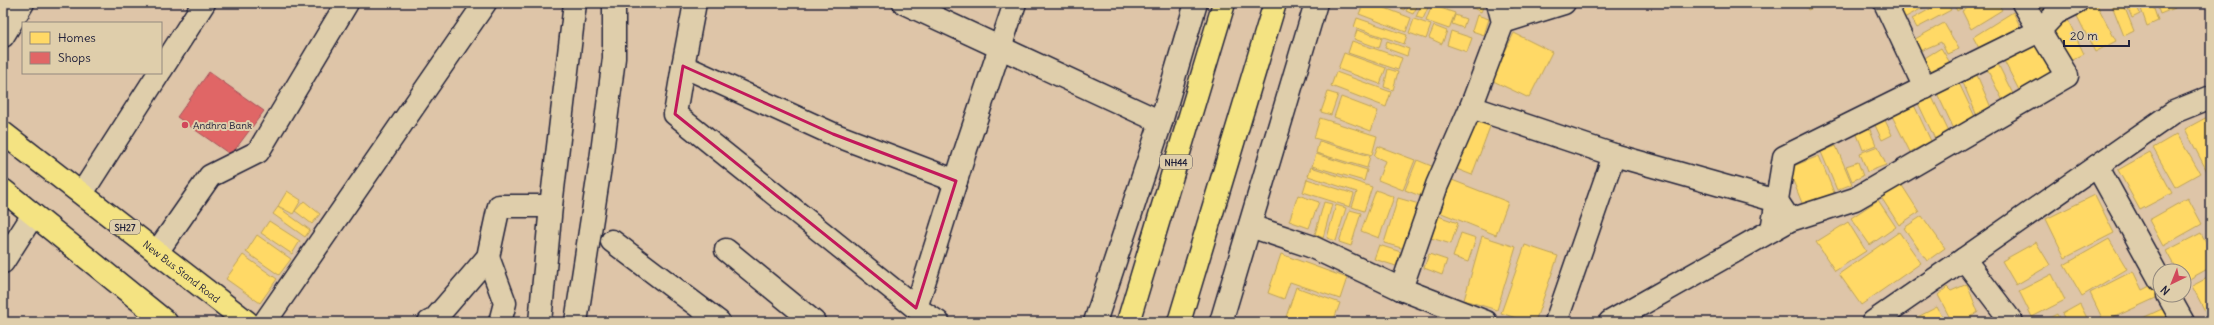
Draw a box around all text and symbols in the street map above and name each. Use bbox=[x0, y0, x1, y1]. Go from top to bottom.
legend bbox=[22, 22, 162, 74]
scale bar bbox=[2064, 22, 2129, 48]
text: 20 m bbox=[2070, 28, 2098, 43]
text: Homes bbox=[58, 30, 96, 45]
text: Shops bbox=[58, 50, 91, 65]
place label: Andhra Bank bbox=[193, 119, 252, 132]
marker: Andhra Bank bbox=[180, 120, 190, 130]
road number: NH44 bbox=[1160, 155, 1192, 169]
road number: SH27 bbox=[110, 220, 140, 234]
street label: New Bus Stand Road bbox=[141, 238, 223, 305]
north arrow bbox=[2152, 263, 2192, 303]
text: N bbox=[2158, 283, 2173, 298]

